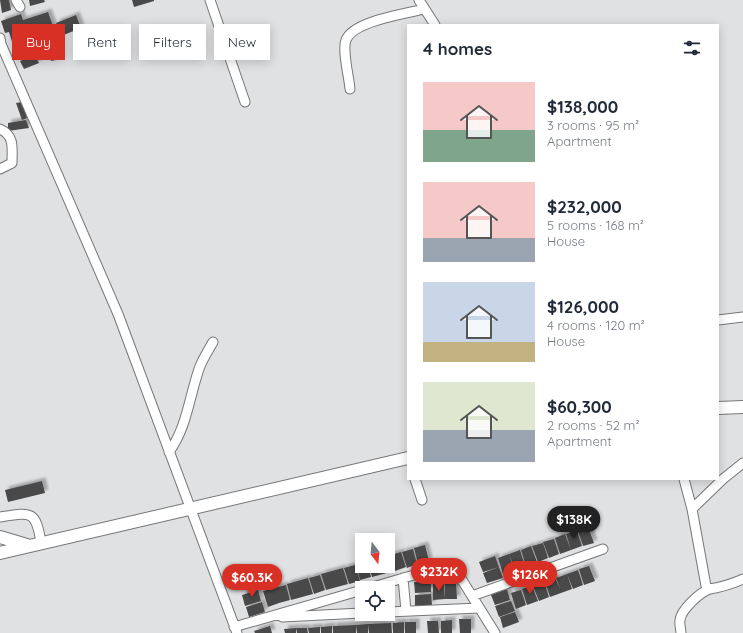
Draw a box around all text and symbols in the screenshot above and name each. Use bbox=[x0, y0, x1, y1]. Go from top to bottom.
chip: Buy bbox=[12, 24, 65, 60]
chip: Rent bbox=[73, 24, 131, 60]
chip: Filters bbox=[139, 24, 206, 60]
chip: New bbox=[214, 24, 270, 60]
icon: filters bbox=[681, 37, 703, 59]
text: 4 homes bbox=[423, 38, 492, 59]
text: $138,000 bbox=[547, 96, 618, 117]
icon: home bbox=[455, 98, 503, 146]
text: 3 rooms · 95 m² bbox=[547, 117, 639, 133]
text: Apartment bbox=[547, 133, 612, 149]
text: $232,000 bbox=[547, 196, 622, 217]
icon: home bbox=[455, 198, 503, 246]
text: 5 rooms · 168 m² bbox=[547, 217, 644, 233]
text: House bbox=[547, 233, 585, 249]
text: $126,000 bbox=[547, 296, 619, 317]
icon: home bbox=[455, 298, 503, 346]
text: 4 rooms · 120 m² bbox=[547, 317, 645, 333]
text: House bbox=[547, 333, 585, 349]
text: $60,300 bbox=[547, 396, 612, 417]
icon: home bbox=[455, 398, 503, 446]
text: 2 rooms · 52 m² bbox=[547, 417, 640, 433]
text: Apartment bbox=[547, 433, 612, 449]
pin: $138K bbox=[546, 506, 602, 540]
text: $138K bbox=[556, 511, 592, 527]
north arrow bbox=[355, 533, 395, 573]
map controls bbox=[355, 533, 395, 621]
pin: $232K bbox=[411, 558, 467, 592]
pin: $126K bbox=[502, 561, 558, 595]
text: $232K bbox=[420, 563, 458, 579]
pin: $60.3K bbox=[219, 564, 285, 598]
text: $126K bbox=[512, 566, 548, 582]
text: $60.3K bbox=[231, 569, 273, 585]
button: locate bbox=[355, 581, 395, 621]

